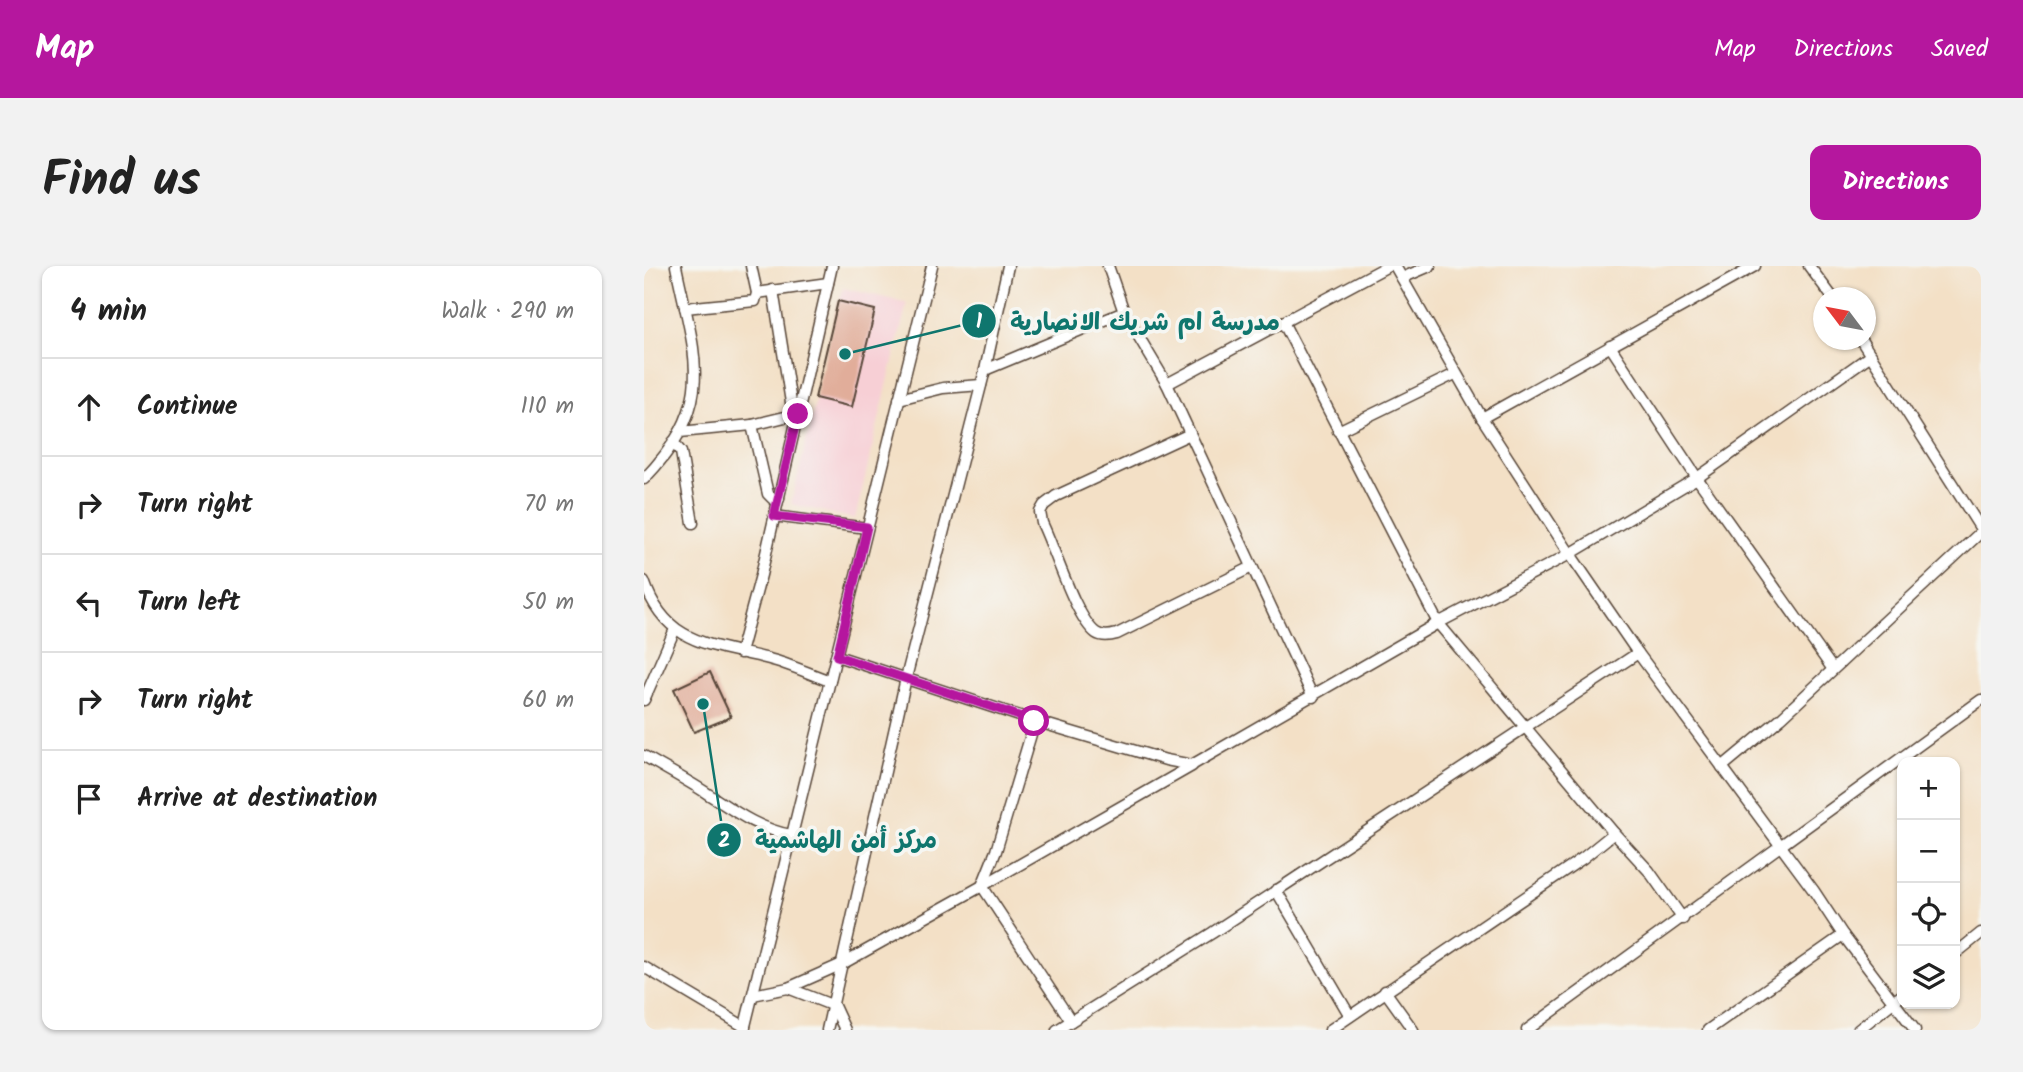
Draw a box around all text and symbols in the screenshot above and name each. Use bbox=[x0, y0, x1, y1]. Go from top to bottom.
text: Map bbox=[35, 23, 95, 76]
text: Map bbox=[1714, 30, 1756, 69]
text: Directions bbox=[1794, 30, 1893, 69]
text: Saved bbox=[1931, 30, 1988, 69]
text: Find us bbox=[42, 143, 200, 221]
button: Directions bbox=[1810, 145, 1981, 220]
north arrow bbox=[1813, 287, 1876, 350]
text: 4 min bbox=[70, 288, 147, 336]
text: Walk · 290 m bbox=[441, 294, 574, 330]
callout: مدرسة ام شريك الانصارية bbox=[961, 299, 1294, 344]
text: مدرسة ام شريك الانصارية bbox=[1010, 304, 1280, 343]
text: 1 bbox=[976, 306, 983, 339]
text: Continue bbox=[137, 386, 238, 428]
icon: ahead bbox=[70, 388, 108, 426]
text: 110 m bbox=[521, 389, 574, 425]
route end bbox=[782, 398, 813, 429]
text: Turn right bbox=[137, 484, 253, 526]
icon: right bbox=[70, 486, 108, 524]
text: 70 m bbox=[524, 487, 574, 523]
text: Turn left bbox=[137, 582, 240, 624]
icon: left bbox=[70, 584, 108, 622]
text: 50 m bbox=[523, 585, 574, 621]
text: Turn right bbox=[137, 680, 253, 722]
icon: right bbox=[70, 682, 108, 720]
text: 60 m bbox=[522, 683, 574, 719]
route start bbox=[1018, 705, 1049, 736]
map controls bbox=[1897, 757, 1960, 1009]
button: + bbox=[1897, 757, 1960, 820]
text: Arrive at destination bbox=[137, 778, 377, 820]
icon: arrive bbox=[70, 780, 108, 818]
callout: مركز أمن الهاشمية bbox=[707, 817, 951, 862]
button: − bbox=[1897, 820, 1960, 883]
text: مركز أمن الهاشمية bbox=[755, 822, 937, 861]
text: 2 bbox=[718, 825, 730, 858]
button: locate bbox=[1897, 883, 1960, 946]
button: layers bbox=[1897, 946, 1960, 1009]

